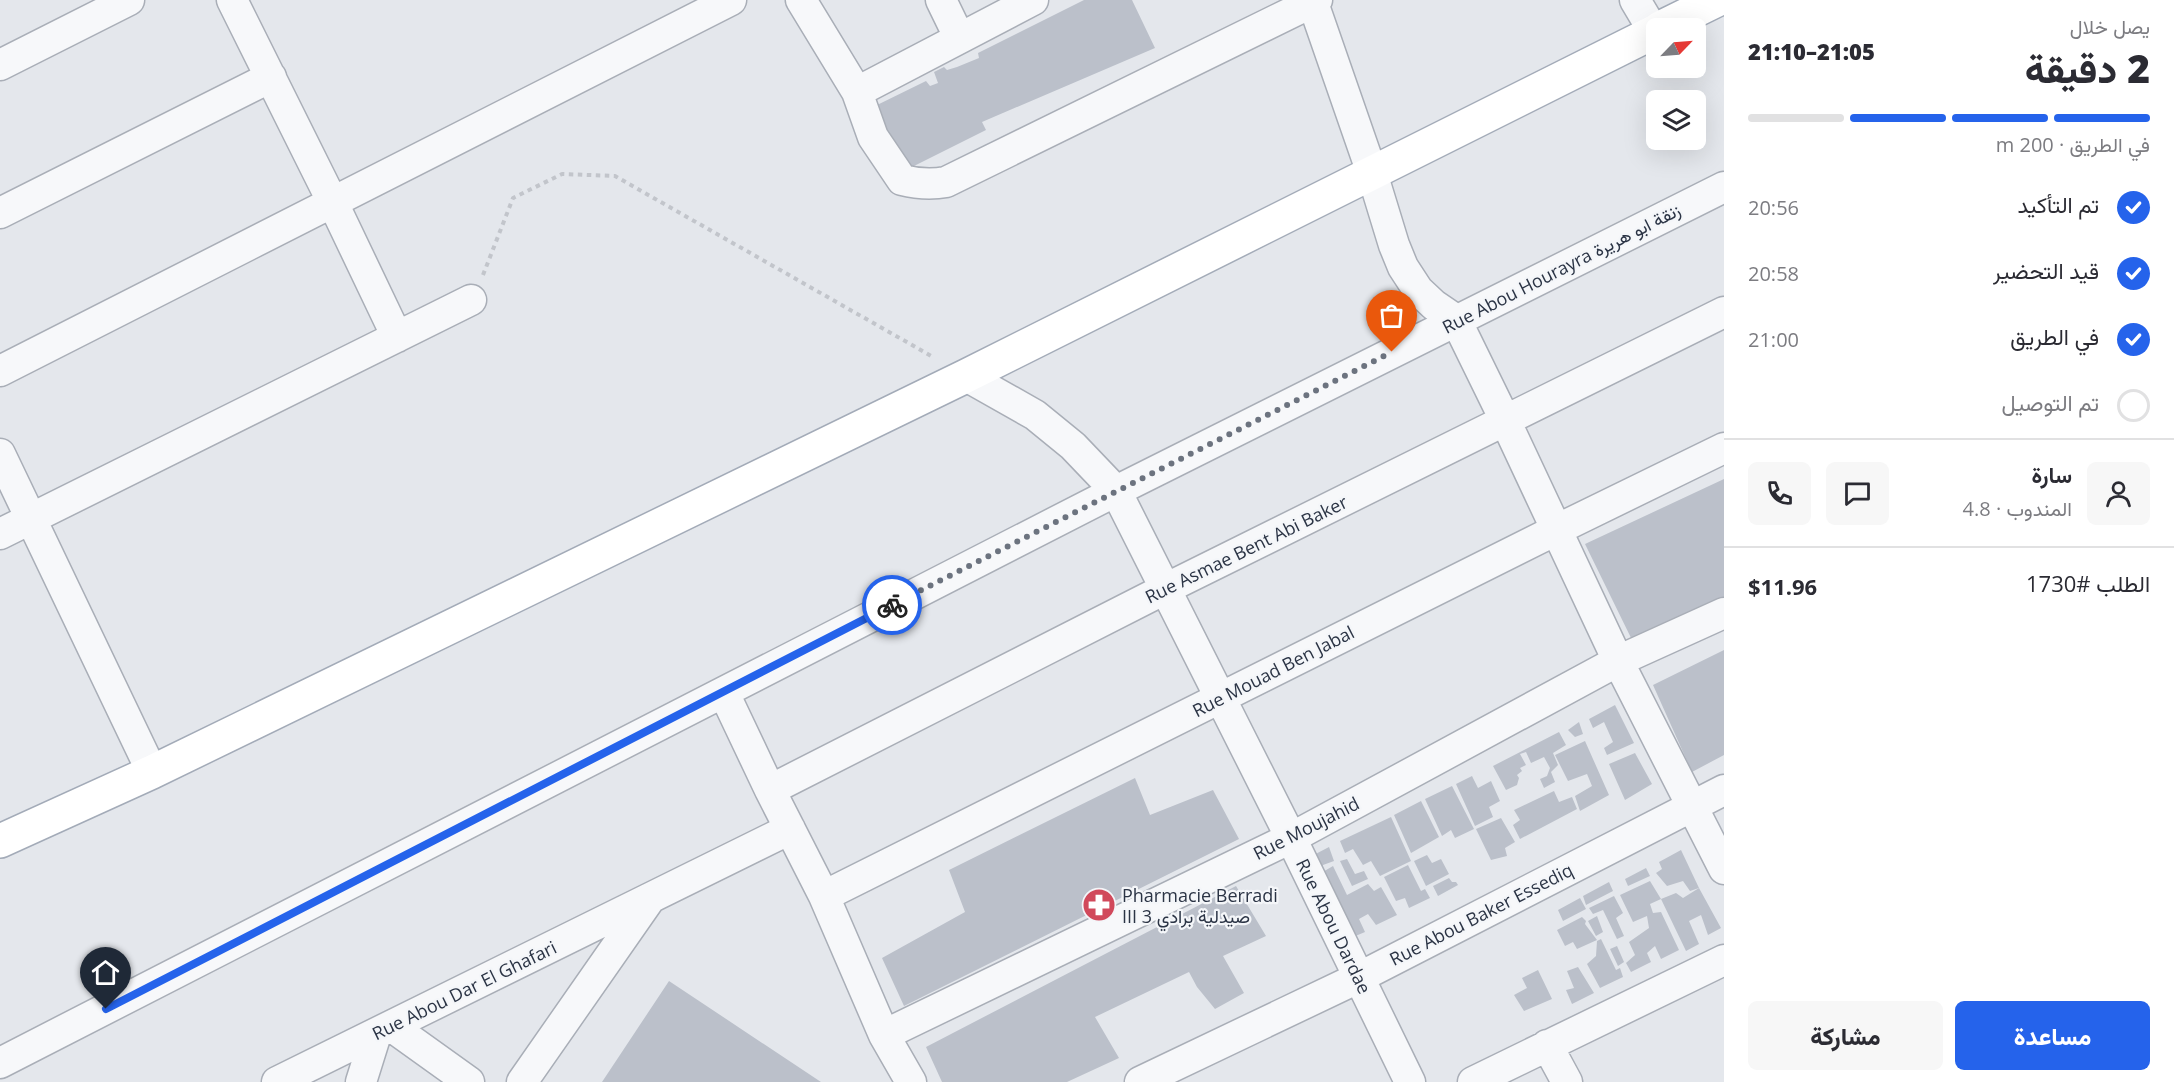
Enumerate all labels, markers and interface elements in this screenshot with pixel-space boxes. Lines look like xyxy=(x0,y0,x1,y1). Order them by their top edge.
text: يصل خلال xyxy=(2070,13,2150,40)
north arrow xyxy=(1646,18,1706,78)
map controls xyxy=(1646,18,1706,150)
text: 21:05–21:10 xyxy=(1748,36,1875,66)
text: 2 دقيقة xyxy=(2025,41,2150,94)
button: layers xyxy=(1646,90,1706,150)
text: في الطريق · 200 m xyxy=(1996,131,2150,158)
text: تم التأكيد xyxy=(2018,189,2099,219)
icon: check xyxy=(2117,191,2150,224)
text: 20:56 xyxy=(1748,194,1799,221)
street label: Rue Abou Hourayra زنقة ابو هريرة xyxy=(1438,197,1684,339)
text: قيد التحضير xyxy=(1993,255,2099,285)
icon: check xyxy=(2117,257,2150,290)
text: 20:58 xyxy=(1748,260,1799,287)
pin xyxy=(1366,290,1417,352)
icon: bag xyxy=(1375,299,1408,332)
text: في الطريق xyxy=(2010,321,2099,351)
icon: check xyxy=(2117,323,2150,356)
text: 21:00 xyxy=(1748,326,1799,353)
text: تم التوصيل xyxy=(2002,387,2099,417)
text: سارة xyxy=(2031,459,2072,489)
button: phone xyxy=(1748,462,1811,525)
button: chat xyxy=(1826,462,1889,525)
button: person xyxy=(2087,462,2150,525)
street label: Rue Asmae Bent Abi Baker xyxy=(1141,489,1352,609)
text: المندوب · 4.8 xyxy=(1963,495,2072,522)
text: الطلب #1730 xyxy=(2026,568,2150,598)
text: $11.96 xyxy=(1748,571,1817,601)
courier xyxy=(862,575,922,635)
icon: bike xyxy=(876,589,909,622)
street label: Rue Mouad Ben Jabal xyxy=(1188,620,1358,722)
street label: Rue Moujahid xyxy=(1249,791,1363,865)
street label: Rue Abou Dardae xyxy=(1291,854,1377,998)
street label: Rue Abou Baker Essediq xyxy=(1385,857,1577,971)
place label: Pharmacie Berradi III صيدلية برادي 3 xyxy=(1122,883,1278,932)
pharmacy icon: Pharmacie Berradi III صيدلية برادي 3 xyxy=(1081,887,1117,923)
street label: Rue Abou Dar El Ghafari xyxy=(368,935,560,1045)
pin xyxy=(80,947,131,1009)
icon: home xyxy=(89,956,122,989)
button: مشاركة xyxy=(1748,1001,1943,1070)
button: مساعدة xyxy=(1955,1001,2150,1070)

